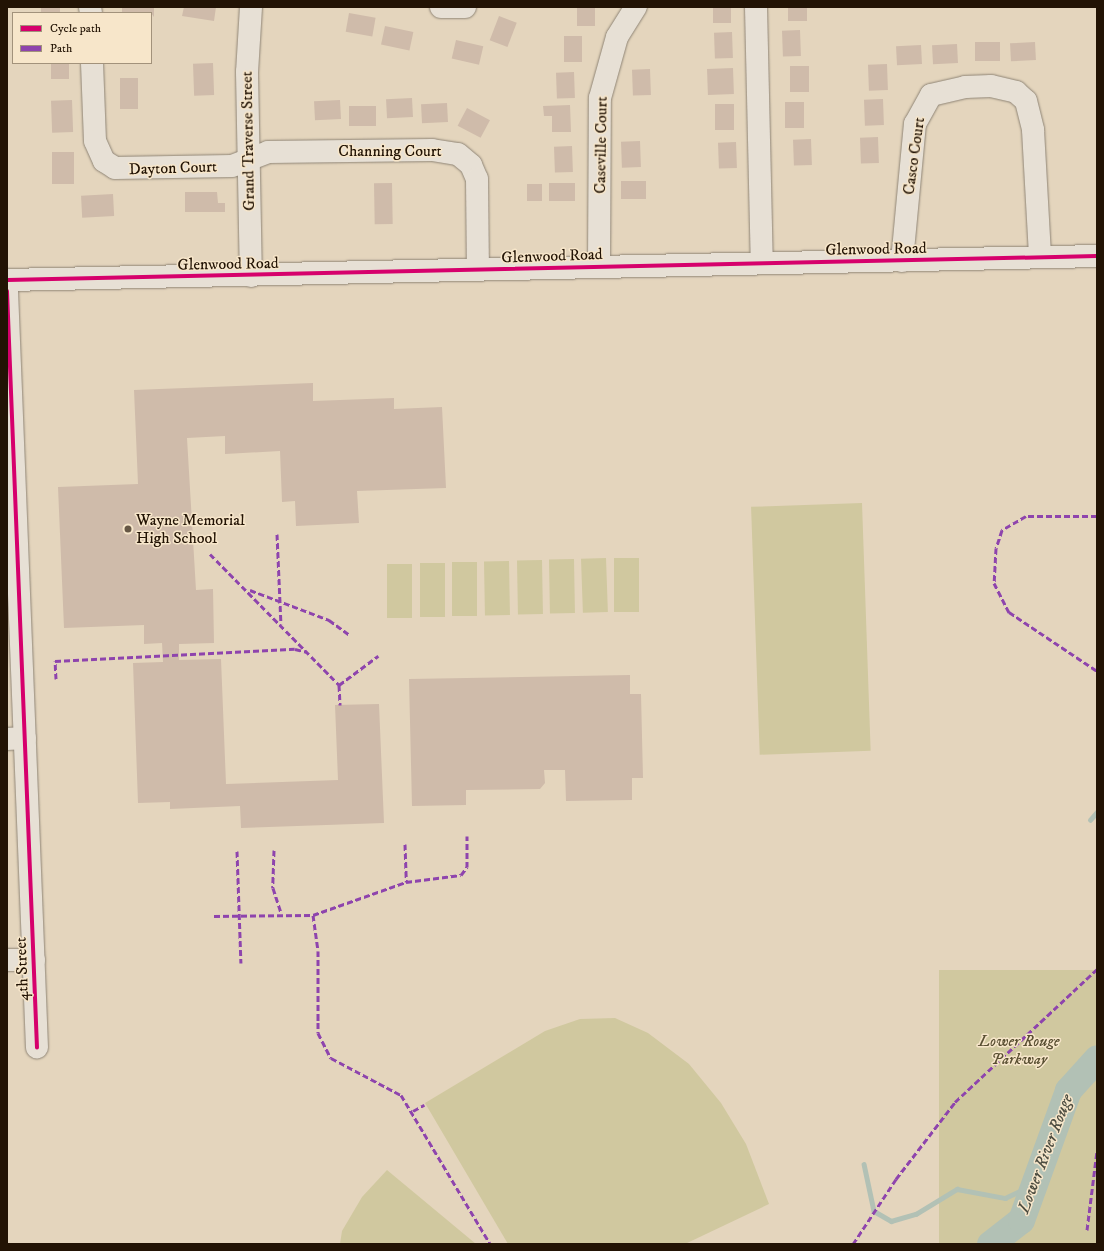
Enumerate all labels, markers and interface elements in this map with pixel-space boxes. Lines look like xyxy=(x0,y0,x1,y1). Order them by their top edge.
legend xyxy=(12,12,152,64)
text: Cycle path xyxy=(50,21,101,36)
text: Path xyxy=(50,41,72,56)
street label: Grand Traverse Street xyxy=(237,71,259,211)
street label: Caseville Court xyxy=(591,96,611,194)
street label: Casco Court xyxy=(899,116,929,196)
street label: Channing Court xyxy=(338,141,442,161)
street label: Dayton Court xyxy=(129,157,217,179)
street label: Glenwood Road xyxy=(825,239,927,259)
street label: Glenwood Road xyxy=(501,245,603,267)
street label: Glenwood Road xyxy=(177,254,279,274)
place label: Wayne Memorial High School xyxy=(136,510,245,548)
marker: Wayne Memorial High School xyxy=(123,524,133,534)
street label: 4th Street xyxy=(11,937,33,1001)
park label: Lower Rouge Parkway xyxy=(979,1031,1059,1069)
water label: Lower River Rouge xyxy=(1014,1092,1078,1216)

